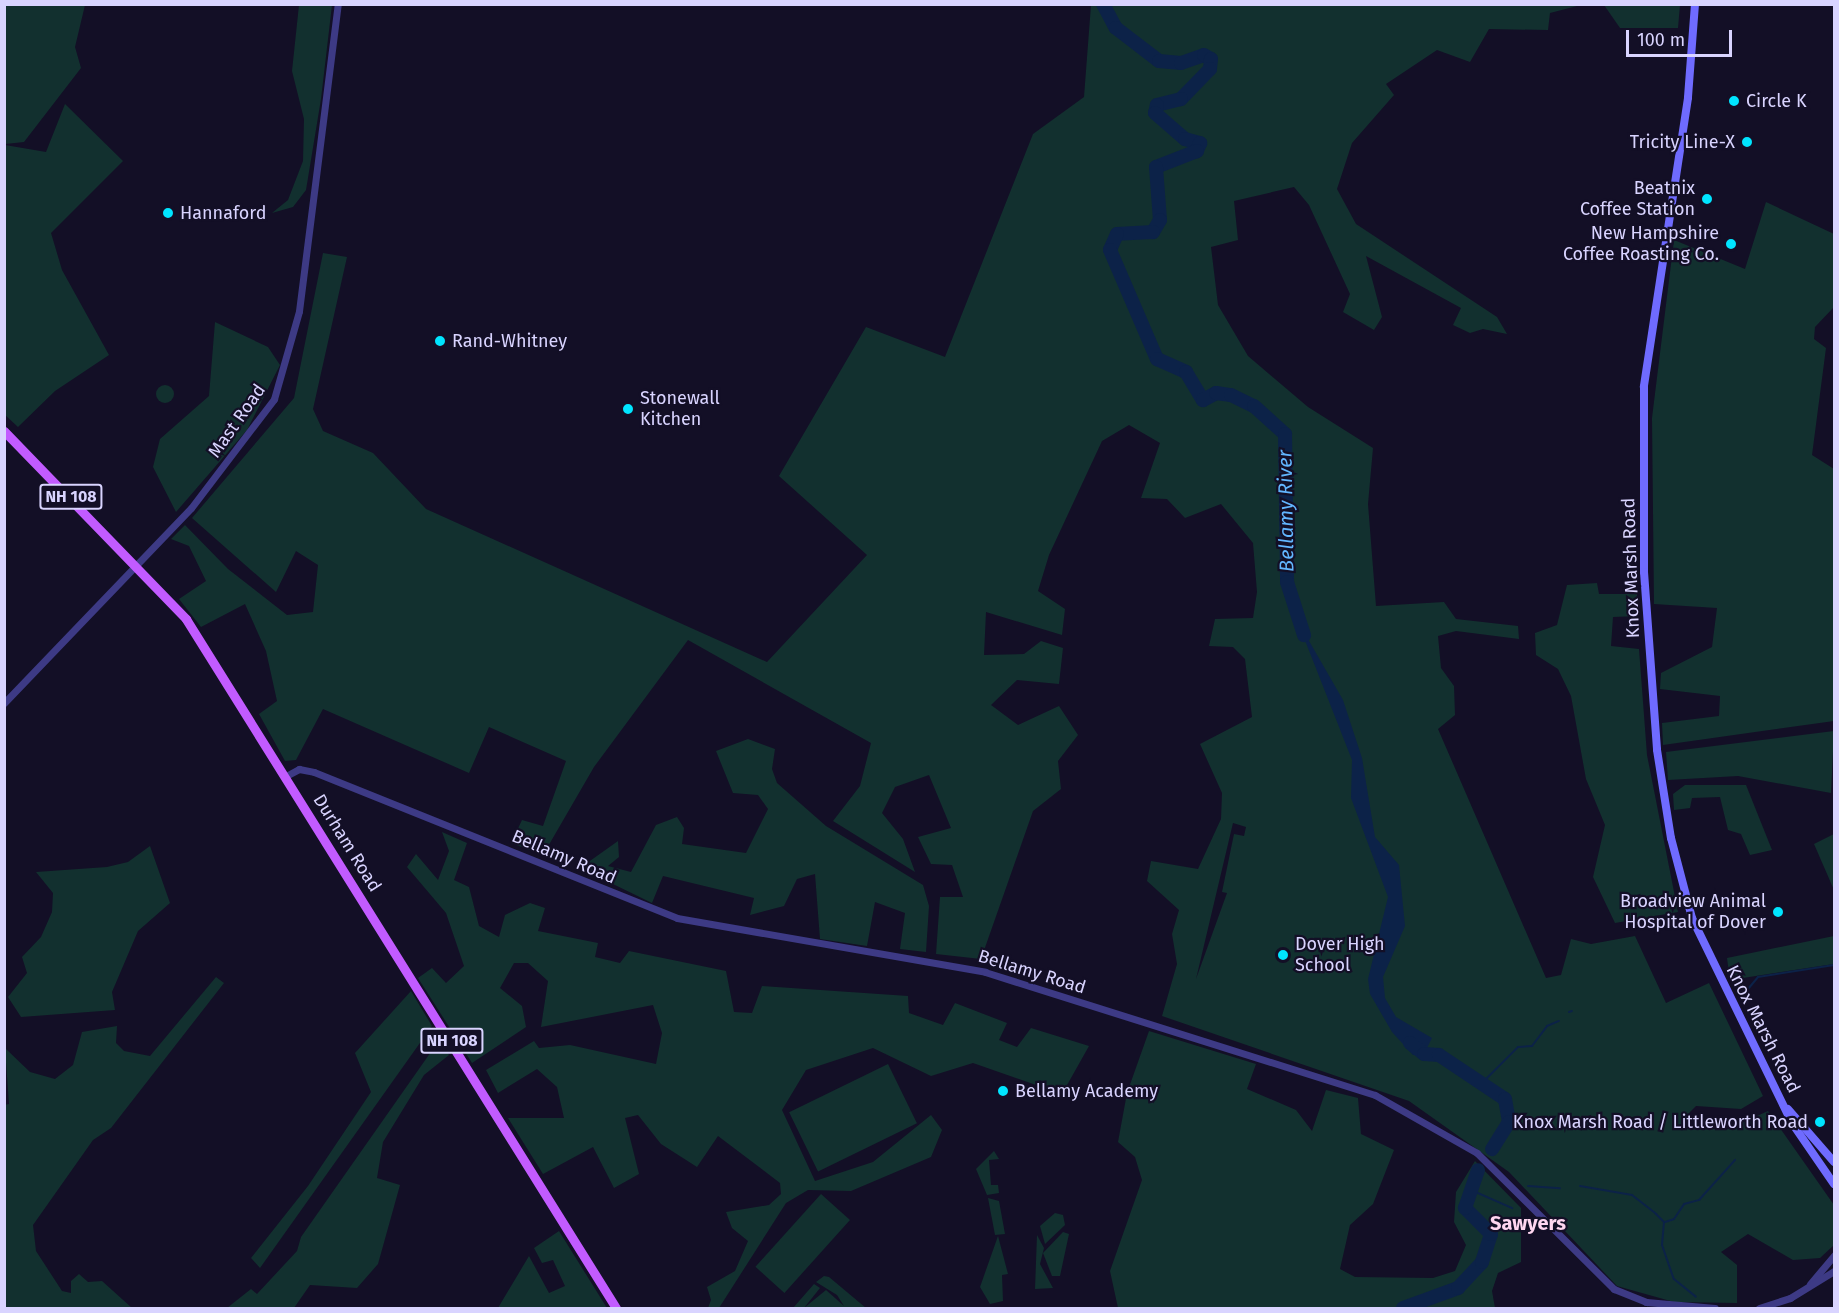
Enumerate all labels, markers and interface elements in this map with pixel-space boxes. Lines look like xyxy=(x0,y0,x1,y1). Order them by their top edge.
scale bar xyxy=(1629,18,1736,56)
text: 100 m xyxy=(1637,29,1685,51)
place label: Circle K xyxy=(1746,90,1807,112)
marker: Circle K xyxy=(1727,94,1741,108)
place label: Tricity Line-X xyxy=(1630,131,1735,153)
marker: Tricity Line-X xyxy=(1740,135,1754,149)
place label: Beatnix Coffee Station xyxy=(1580,178,1695,220)
marker: Beatnix Coffee Station xyxy=(1700,192,1714,206)
place label: Hannaford xyxy=(180,202,266,224)
marker: Hannaford xyxy=(161,206,175,220)
place label: New Hampshire Coffee Roasting Co. xyxy=(1563,223,1719,266)
marker: New Hampshire Coffee Roasting Co. xyxy=(1724,237,1738,251)
place label: Rand-Whitney xyxy=(452,330,567,352)
marker: Rand-Whitney xyxy=(433,334,447,348)
street label: Mast Road xyxy=(204,380,270,462)
place label: Stonewall Kitchen xyxy=(640,388,720,430)
marker: Stonewall Kitchen xyxy=(621,402,635,416)
water label: Bellamy River xyxy=(1273,450,1299,572)
road number: NH 108 xyxy=(38,484,104,510)
street label: Knox Marsh Road xyxy=(1618,497,1644,639)
street label: Durham Road xyxy=(308,790,386,896)
street label: Bellamy Road xyxy=(508,825,620,889)
place label: Broadview Animal Hospital of Dover xyxy=(1620,891,1766,934)
marker: Broadview Animal Hospital of Dover xyxy=(1771,905,1785,919)
place label: Dover High School xyxy=(1295,934,1385,976)
street label: Bellamy Road xyxy=(976,945,1088,999)
marker: Dover High School xyxy=(1276,948,1290,962)
street label: Knox Marsh Road xyxy=(1721,961,1805,1097)
road number: NH 108 xyxy=(419,1028,485,1054)
place label: Bellamy Academy xyxy=(1015,1080,1158,1102)
marker: Bellamy Academy xyxy=(996,1084,1010,1098)
place label: Knox Marsh Road / Littleworth Road xyxy=(1513,1111,1808,1133)
marker: Knox Marsh Road / Littleworth Road xyxy=(1813,1115,1827,1129)
district label: Sawyers xyxy=(1490,1211,1566,1235)

